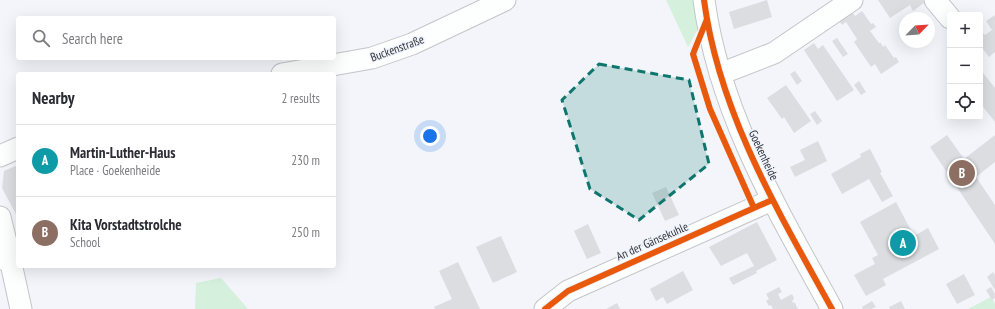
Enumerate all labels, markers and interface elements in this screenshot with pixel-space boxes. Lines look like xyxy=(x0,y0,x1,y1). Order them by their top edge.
north arrow xyxy=(899,12,935,48)
map controls xyxy=(947,12,983,120)
button: + xyxy=(947,12,983,48)
search box xyxy=(16,16,336,60)
icon: search xyxy=(30,27,52,49)
text: Search here xyxy=(62,29,123,48)
street label: Buckenstraße xyxy=(368,31,426,65)
button: − xyxy=(947,48,983,84)
button: locate xyxy=(947,84,983,120)
text: Nearby xyxy=(32,87,75,109)
text: 2 results xyxy=(281,90,320,107)
your location xyxy=(420,126,440,146)
street label: Goekenheide xyxy=(746,127,782,183)
text: Martin-Luther-Haus xyxy=(70,143,175,162)
text: A xyxy=(42,152,48,169)
text: 230 m xyxy=(291,152,320,169)
pin: B xyxy=(949,158,975,188)
text: Place · Goekenheide xyxy=(70,162,160,179)
text: Kita Vorstadtstrolche xyxy=(70,215,182,234)
street label: An der Gänsekuhle xyxy=(614,218,690,264)
text: B xyxy=(42,224,48,241)
text: 250 m xyxy=(291,224,320,241)
pin: A xyxy=(890,228,916,258)
text: School xyxy=(70,234,100,251)

